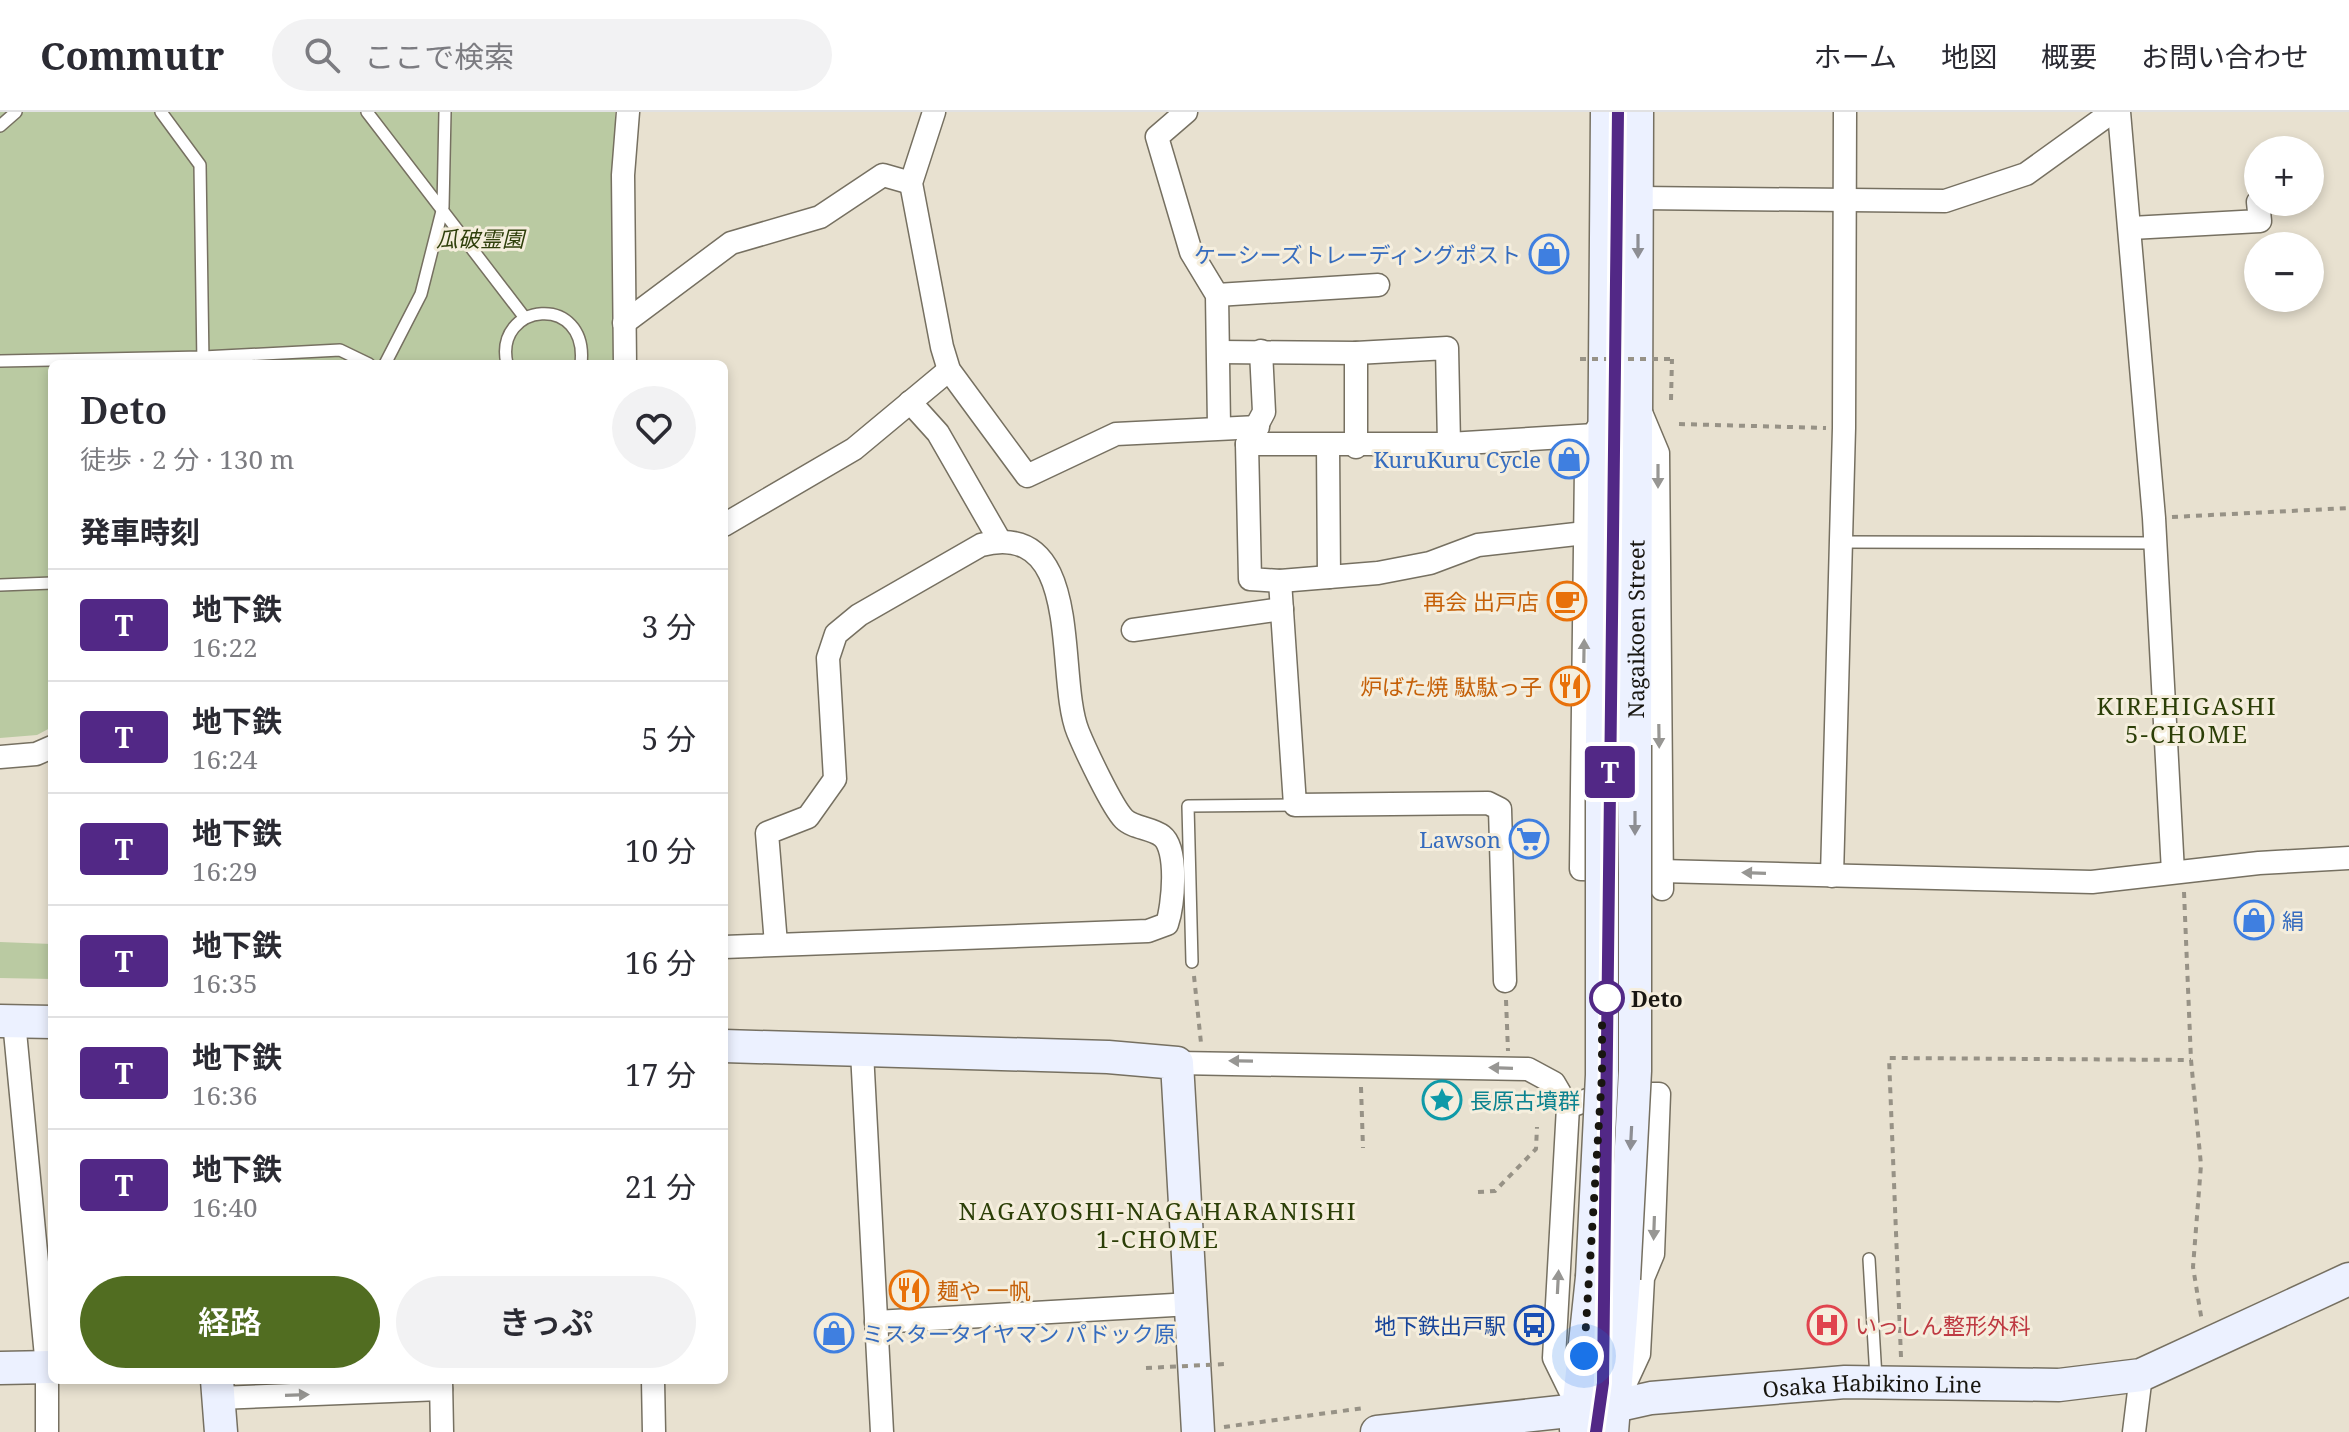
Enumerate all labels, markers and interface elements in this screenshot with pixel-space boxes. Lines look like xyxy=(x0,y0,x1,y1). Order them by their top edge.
search box xyxy=(272,19,832,91)
text: Commutr xyxy=(40,29,224,81)
icon: search xyxy=(300,33,344,77)
text: ここで検索 xyxy=(364,36,514,77)
text: ホーム xyxy=(1814,37,1897,75)
text: 地図 xyxy=(1941,37,1997,75)
text: 概要 xyxy=(2041,37,2097,75)
text: お問い合わせ xyxy=(2141,37,2309,75)
map controls xyxy=(2244,136,2324,312)
button: + xyxy=(2244,136,2324,216)
park label: 瓜破霊園 xyxy=(436,223,527,253)
button: − xyxy=(2244,232,2324,312)
shop icon: ケーシーズトレーディングポスト xyxy=(1528,233,1570,275)
one-way arrow xyxy=(1632,234,1644,259)
place label: ケーシーズトレーディングポスト xyxy=(1194,239,1521,269)
text: Deto xyxy=(80,383,167,435)
button: heart xyxy=(612,386,696,470)
shop icon: KuruKuru Cycle xyxy=(1548,438,1590,480)
text: 徒歩 · 2 分 · 130 m xyxy=(80,441,294,477)
place label: KuruKuru Cycle xyxy=(1373,444,1541,474)
one-way arrow xyxy=(1652,464,1664,489)
text: 発車時刻 xyxy=(80,511,200,552)
street label: Nagaikoen Street xyxy=(1620,539,1651,718)
cafe icon: 再会 出戸店 xyxy=(1546,580,1588,622)
place label: 再会 出戸店 xyxy=(1423,586,1539,616)
text: 地下鉄 xyxy=(192,588,282,629)
text: T xyxy=(115,606,133,644)
text: 3 分 xyxy=(641,606,696,647)
text: 16:22 xyxy=(192,629,258,665)
one-way arrow xyxy=(1577,638,1590,663)
restaurant icon: 炉ばた焼 駄駄っ子 xyxy=(1549,665,1591,707)
place label: 炉ばた焼 駄駄っ子 xyxy=(1360,671,1542,701)
district label: KIREHIGASHI 5-CHOME xyxy=(2096,689,2278,750)
text: 地下鉄 xyxy=(192,700,282,741)
text: T xyxy=(115,718,133,756)
text: 5 分 xyxy=(641,718,696,759)
one-way arrow xyxy=(1653,724,1666,749)
text: 16:24 xyxy=(192,741,258,777)
line badge: T xyxy=(1584,746,1636,798)
text: T xyxy=(1601,753,1619,791)
one-way arrow xyxy=(1629,811,1641,836)
text: 地下鉄 xyxy=(192,812,282,853)
supermarket icon: Lawson xyxy=(1508,818,1550,860)
place label: Lawson xyxy=(1419,824,1501,854)
text: T xyxy=(115,830,133,868)
text: 10 分 xyxy=(625,830,696,871)
text: 16:29 xyxy=(192,853,258,889)
one-way arrow xyxy=(1741,866,1766,879)
shop icon: 絹 xyxy=(2233,899,2275,941)
place label: 絹 xyxy=(2282,905,2304,935)
text: 地下鉄 xyxy=(192,924,282,965)
text: T xyxy=(115,942,133,980)
text: 16 分 xyxy=(625,942,696,983)
text: 16:35 xyxy=(192,965,258,1001)
marker: Deto xyxy=(1590,981,1624,1015)
place label: Deto xyxy=(1631,983,1683,1013)
text: 地下鉄 xyxy=(192,1036,282,1077)
text: T xyxy=(115,1054,133,1092)
text: 17 分 xyxy=(625,1054,696,1095)
one-way arrow xyxy=(1228,1055,1253,1067)
one-way arrow xyxy=(1488,1062,1513,1075)
text: 16:36 xyxy=(192,1077,258,1113)
place icon: 長原古墳群 xyxy=(1421,1079,1463,1121)
place label: 長原古墳群 xyxy=(1470,1085,1580,1115)
one-way arrow xyxy=(1625,1126,1638,1151)
text: 地下鉄 xyxy=(192,1148,282,1189)
text: T xyxy=(115,1166,133,1204)
text: 21 分 xyxy=(625,1166,696,1207)
text: 16:40 xyxy=(192,1189,258,1225)
district label: NAGAYOSHI-NAGAHARANISHI 1-CHOME xyxy=(959,1194,1358,1255)
one-way arrow xyxy=(1647,1216,1660,1241)
restaurant icon: 麺や 一帆 xyxy=(888,1269,930,1311)
one-way arrow xyxy=(1552,1269,1565,1294)
place label: 麺や 一帆 xyxy=(937,1275,1031,1305)
button: 経路 xyxy=(80,1276,380,1368)
button: きっぷ xyxy=(396,1276,696,1368)
bus stop icon: 地下鉄出戸駅 xyxy=(1513,1304,1555,1346)
hospital icon: いっしん整形外科 xyxy=(1806,1304,1848,1346)
place label: 地下鉄出戸駅 xyxy=(1374,1310,1506,1340)
place label: いっしん整形外科 xyxy=(1855,1310,2031,1340)
shop icon: ミスタータイヤマン パドック原 xyxy=(813,1312,855,1354)
place label: ミスタータイヤマン パドック原 xyxy=(862,1318,1176,1348)
your location xyxy=(1564,1336,1604,1376)
street label: Osaka Habikino Line xyxy=(1761,1367,1982,1404)
one-way arrow xyxy=(285,1389,310,1402)

